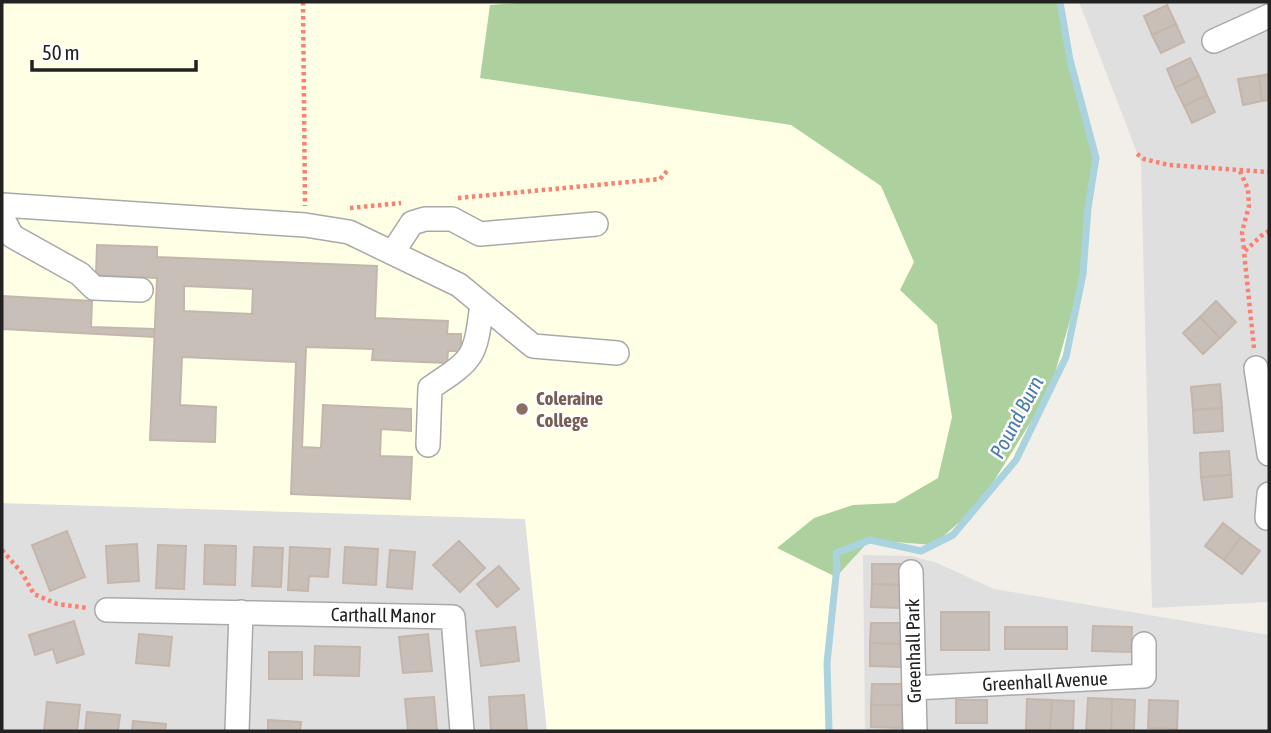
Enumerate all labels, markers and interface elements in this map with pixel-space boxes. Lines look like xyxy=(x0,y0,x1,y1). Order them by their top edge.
scale bar xyxy=(32,28,196,72)
text: 50 m xyxy=(42,40,80,64)
water label: Pound Burn xyxy=(984,372,1048,462)
place label: Coleraine College xyxy=(536,387,604,431)
marker: Coleraine College xyxy=(514,401,530,417)
street label: Greenhall Park xyxy=(901,598,925,703)
street label: Carthall Manor xyxy=(331,603,436,627)
street label: Greenhall Avenue xyxy=(982,667,1108,695)

